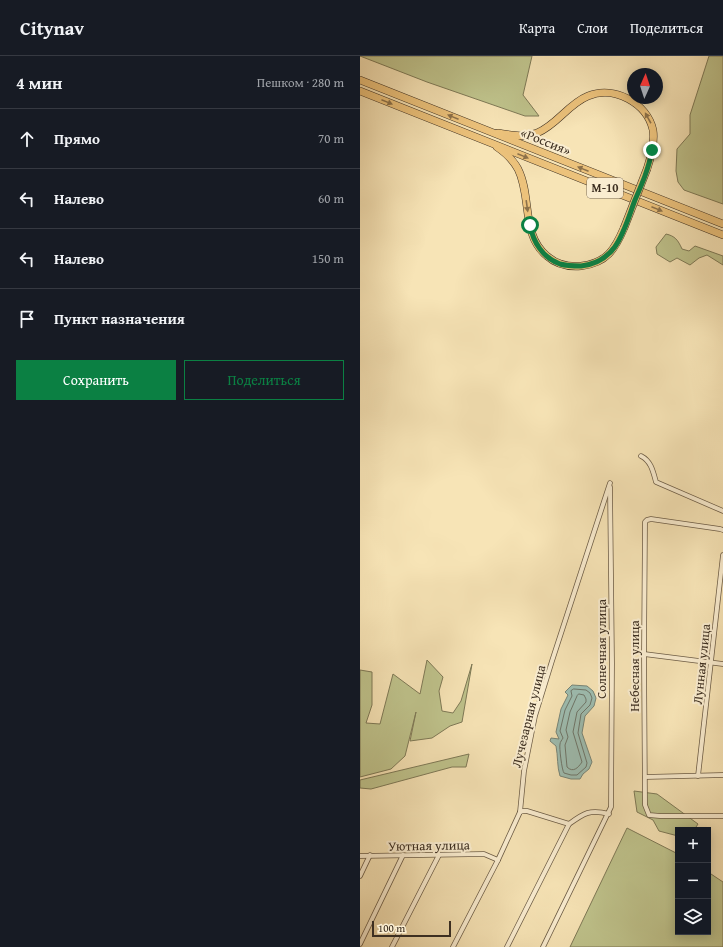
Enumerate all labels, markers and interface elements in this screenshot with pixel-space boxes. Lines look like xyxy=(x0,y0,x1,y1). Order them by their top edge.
text: Citynav xyxy=(20,14,84,42)
text: Карта xyxy=(519,18,555,38)
text: Слои xyxy=(577,18,608,38)
text: Поделиться xyxy=(630,18,703,38)
north arrow xyxy=(627,68,663,104)
text: 4 мин xyxy=(16,70,62,95)
text: Пешком · 280 m xyxy=(257,73,344,92)
one-way arrow xyxy=(381,99,393,105)
one-way arrow xyxy=(644,112,651,124)
one-way arrow xyxy=(448,114,459,120)
street label: «Россия» xyxy=(518,123,574,160)
icon: ahead xyxy=(16,128,38,150)
text: Прямо xyxy=(54,128,100,149)
text: 70 m xyxy=(318,129,344,148)
route end xyxy=(643,141,661,159)
one-way arrow xyxy=(517,153,529,159)
one-way arrow xyxy=(576,165,588,171)
road number: М-10 xyxy=(587,178,623,198)
icon: left xyxy=(16,188,38,210)
text: Налево xyxy=(54,188,104,209)
text: 60 m xyxy=(318,189,344,208)
one-way arrow xyxy=(524,200,530,212)
one-way arrow xyxy=(651,206,663,212)
route start xyxy=(521,216,539,234)
icon: left xyxy=(16,248,38,270)
text: Налево xyxy=(54,248,104,269)
text: 150 m xyxy=(312,249,344,268)
icon: arrive xyxy=(16,308,38,330)
text: Пункт назначения xyxy=(54,308,185,329)
button: Сохранить xyxy=(16,360,176,400)
button: Поделиться xyxy=(184,360,344,400)
street label: Солнечная улица xyxy=(592,598,611,699)
street label: Небесная улица xyxy=(625,619,644,712)
street label: Лунная улица xyxy=(688,622,715,705)
street label: Лучезарная улица xyxy=(507,662,551,769)
map controls xyxy=(675,827,711,935)
button: + xyxy=(675,827,711,863)
street label: Уютная улица xyxy=(388,835,471,856)
button: − xyxy=(675,863,711,899)
button: layers xyxy=(675,899,711,935)
scale bar xyxy=(372,919,451,938)
text: 100 m xyxy=(378,920,405,936)

